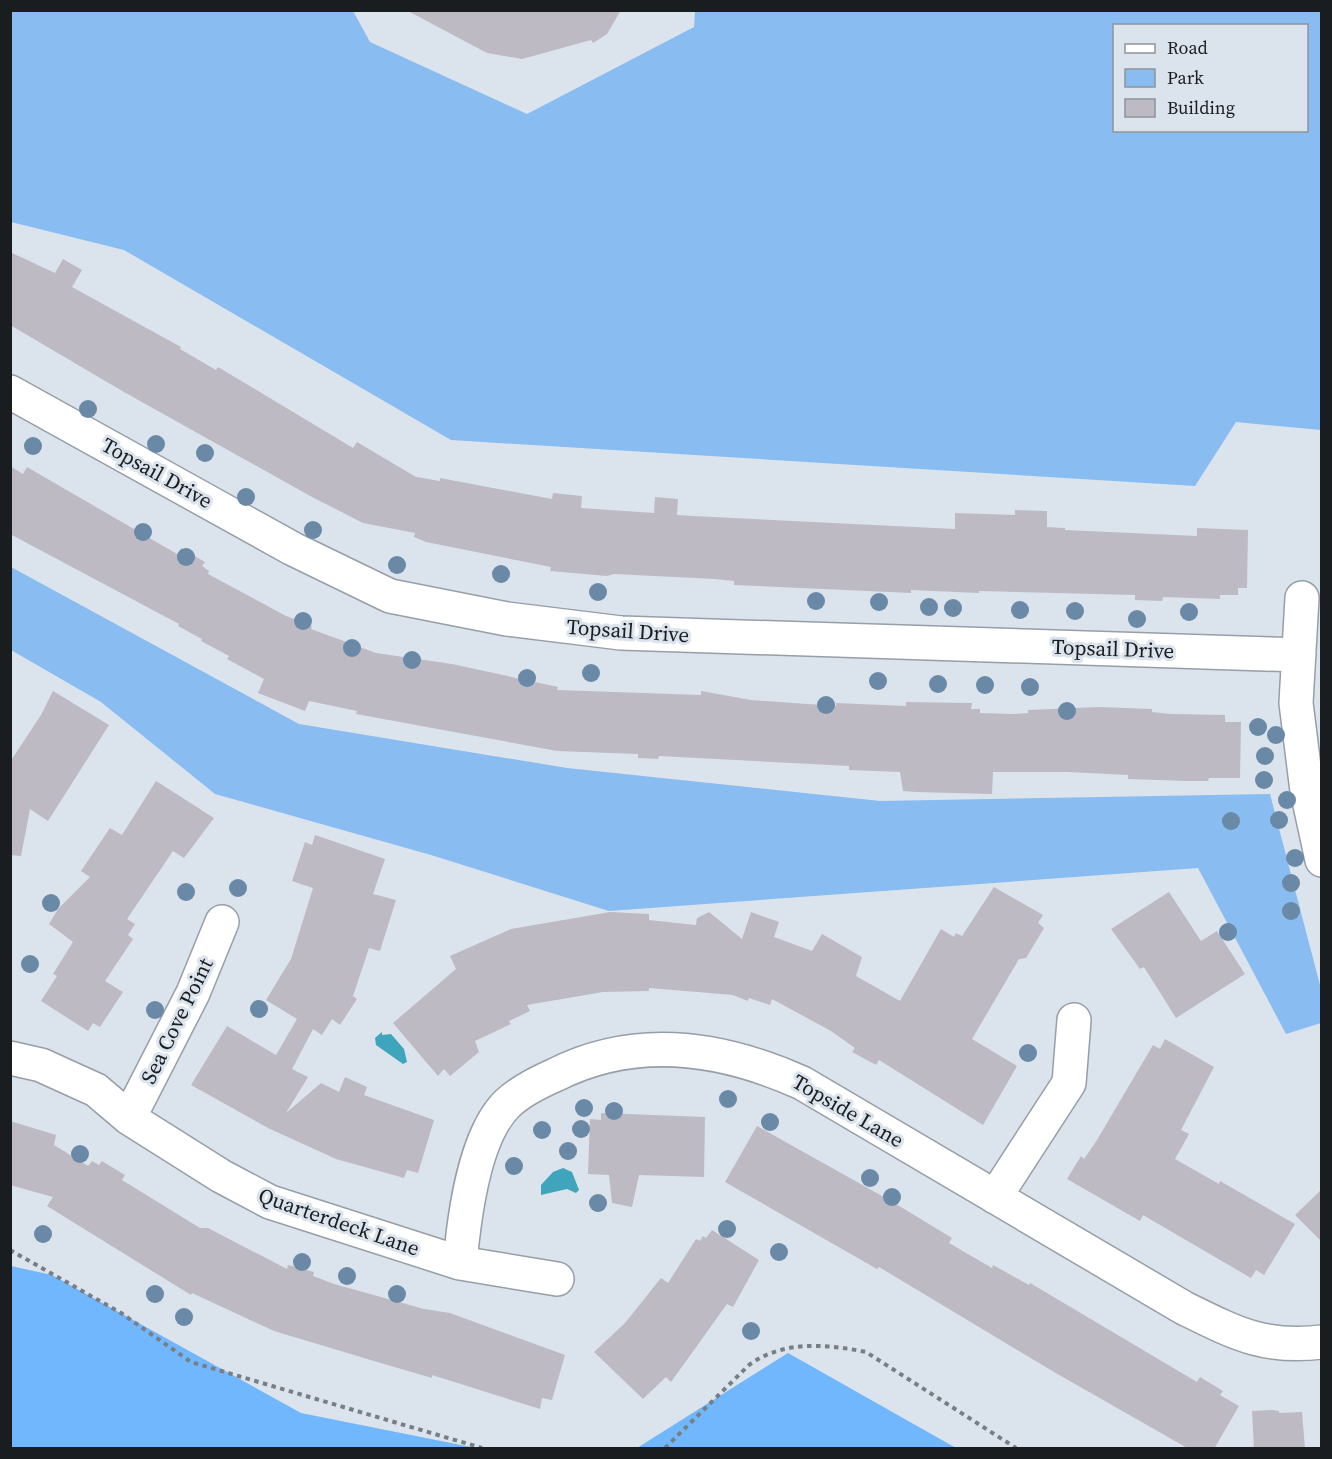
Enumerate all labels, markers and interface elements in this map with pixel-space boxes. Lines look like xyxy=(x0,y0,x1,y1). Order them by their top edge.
legend xyxy=(1113,24,1308,132)
text: Road xyxy=(1167,35,1208,60)
text: Park xyxy=(1167,65,1204,90)
text: Building xyxy=(1167,95,1235,120)
street label: Topsail Drive xyxy=(97,430,218,515)
street label: Topsail Drive xyxy=(566,612,690,649)
street label: Topsail Drive xyxy=(1051,632,1175,665)
street label: Sea Cove Point xyxy=(134,953,220,1089)
street label: Topside Lane xyxy=(787,1067,909,1154)
street label: Quarterdeck Lane xyxy=(255,1180,424,1263)

